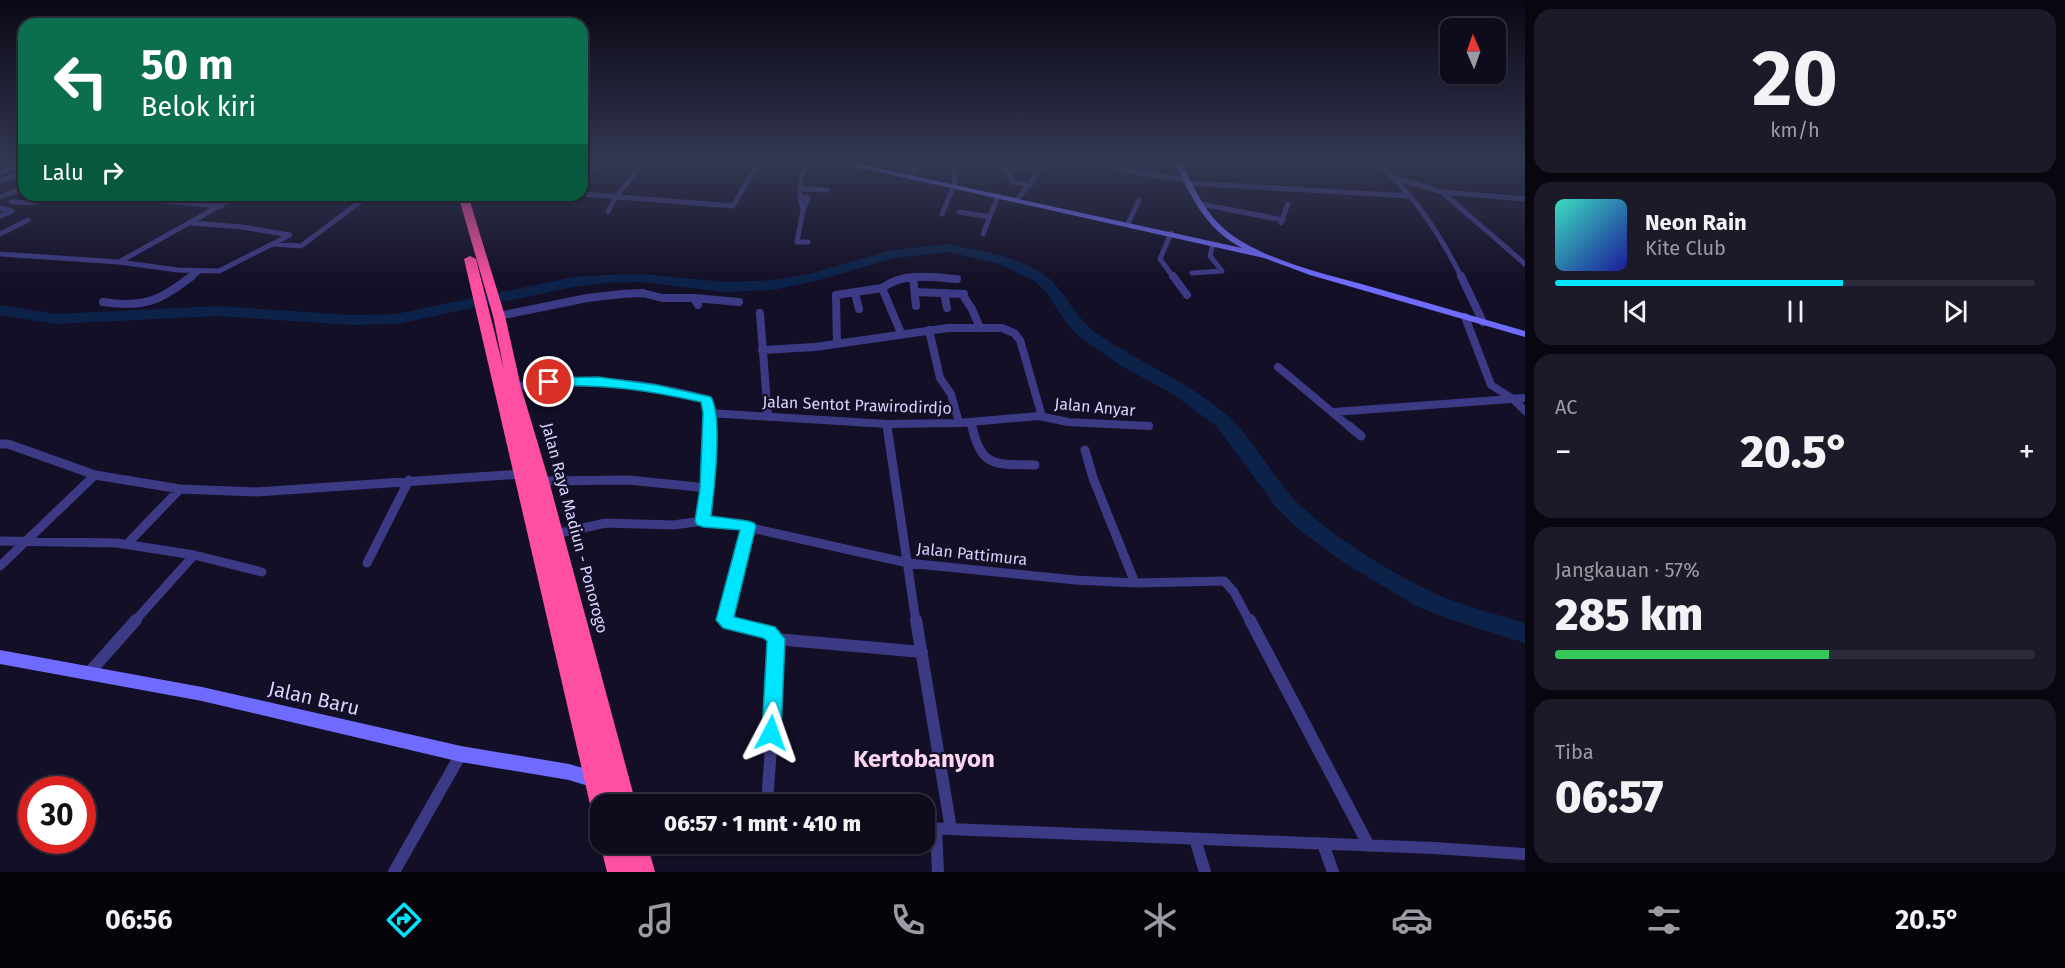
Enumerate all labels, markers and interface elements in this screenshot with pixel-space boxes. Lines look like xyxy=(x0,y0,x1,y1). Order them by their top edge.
north arrow xyxy=(1440,18,1506,84)
map controls xyxy=(1440,18,1506,84)
text: 20 xyxy=(1752,32,1838,126)
text: 50 m xyxy=(141,40,234,90)
icon: left xyxy=(42,42,120,120)
text: Belok kiri xyxy=(141,91,256,123)
text: km/h xyxy=(1770,118,1820,142)
icon: right xyxy=(96,156,129,189)
text: Lalu xyxy=(42,159,84,186)
text: Neon Rain xyxy=(1645,209,1747,236)
text: Kite Club xyxy=(1645,236,1726,260)
icon: previous xyxy=(1619,295,1652,328)
icon: pause xyxy=(1779,295,1812,328)
icon: next xyxy=(1939,295,1972,328)
pin xyxy=(523,356,574,407)
icon: arrive xyxy=(532,365,565,398)
street label: Jalan Sentot Prawirodirdjo xyxy=(762,392,952,418)
street label: Jalan Anyar xyxy=(1054,394,1137,420)
text: AC xyxy=(1555,395,1577,419)
street label: Jalan Raya Madiun - Ponorogo xyxy=(538,421,612,635)
text: 20.5° xyxy=(1740,425,1850,479)
text: − xyxy=(1555,432,1572,472)
text: + xyxy=(2019,432,2035,472)
street label: Jalan Pattimura xyxy=(916,539,1028,569)
text: Jangkauan · 57% xyxy=(1555,558,1700,582)
text: 285 km xyxy=(1555,588,1703,642)
street label: Jalan Baru xyxy=(266,676,362,720)
position arrow xyxy=(739,701,803,765)
text: Tiba xyxy=(1555,740,1594,764)
district label: Kertobanyon xyxy=(853,745,995,773)
text: 06:57 xyxy=(1555,770,1663,824)
speed limit sign: 30 xyxy=(18,776,96,854)
text: 06:57 · 1 mnt · 410 m xyxy=(664,810,861,837)
icon: directions xyxy=(383,899,425,941)
icon: music xyxy=(635,899,677,941)
icon: phone xyxy=(887,899,929,941)
icon: climate xyxy=(1139,899,1181,941)
icon: car xyxy=(1391,899,1433,941)
icon: filters xyxy=(1643,899,1685,941)
text: 06:56 xyxy=(105,904,172,936)
text: 20.5° xyxy=(1895,904,1960,936)

